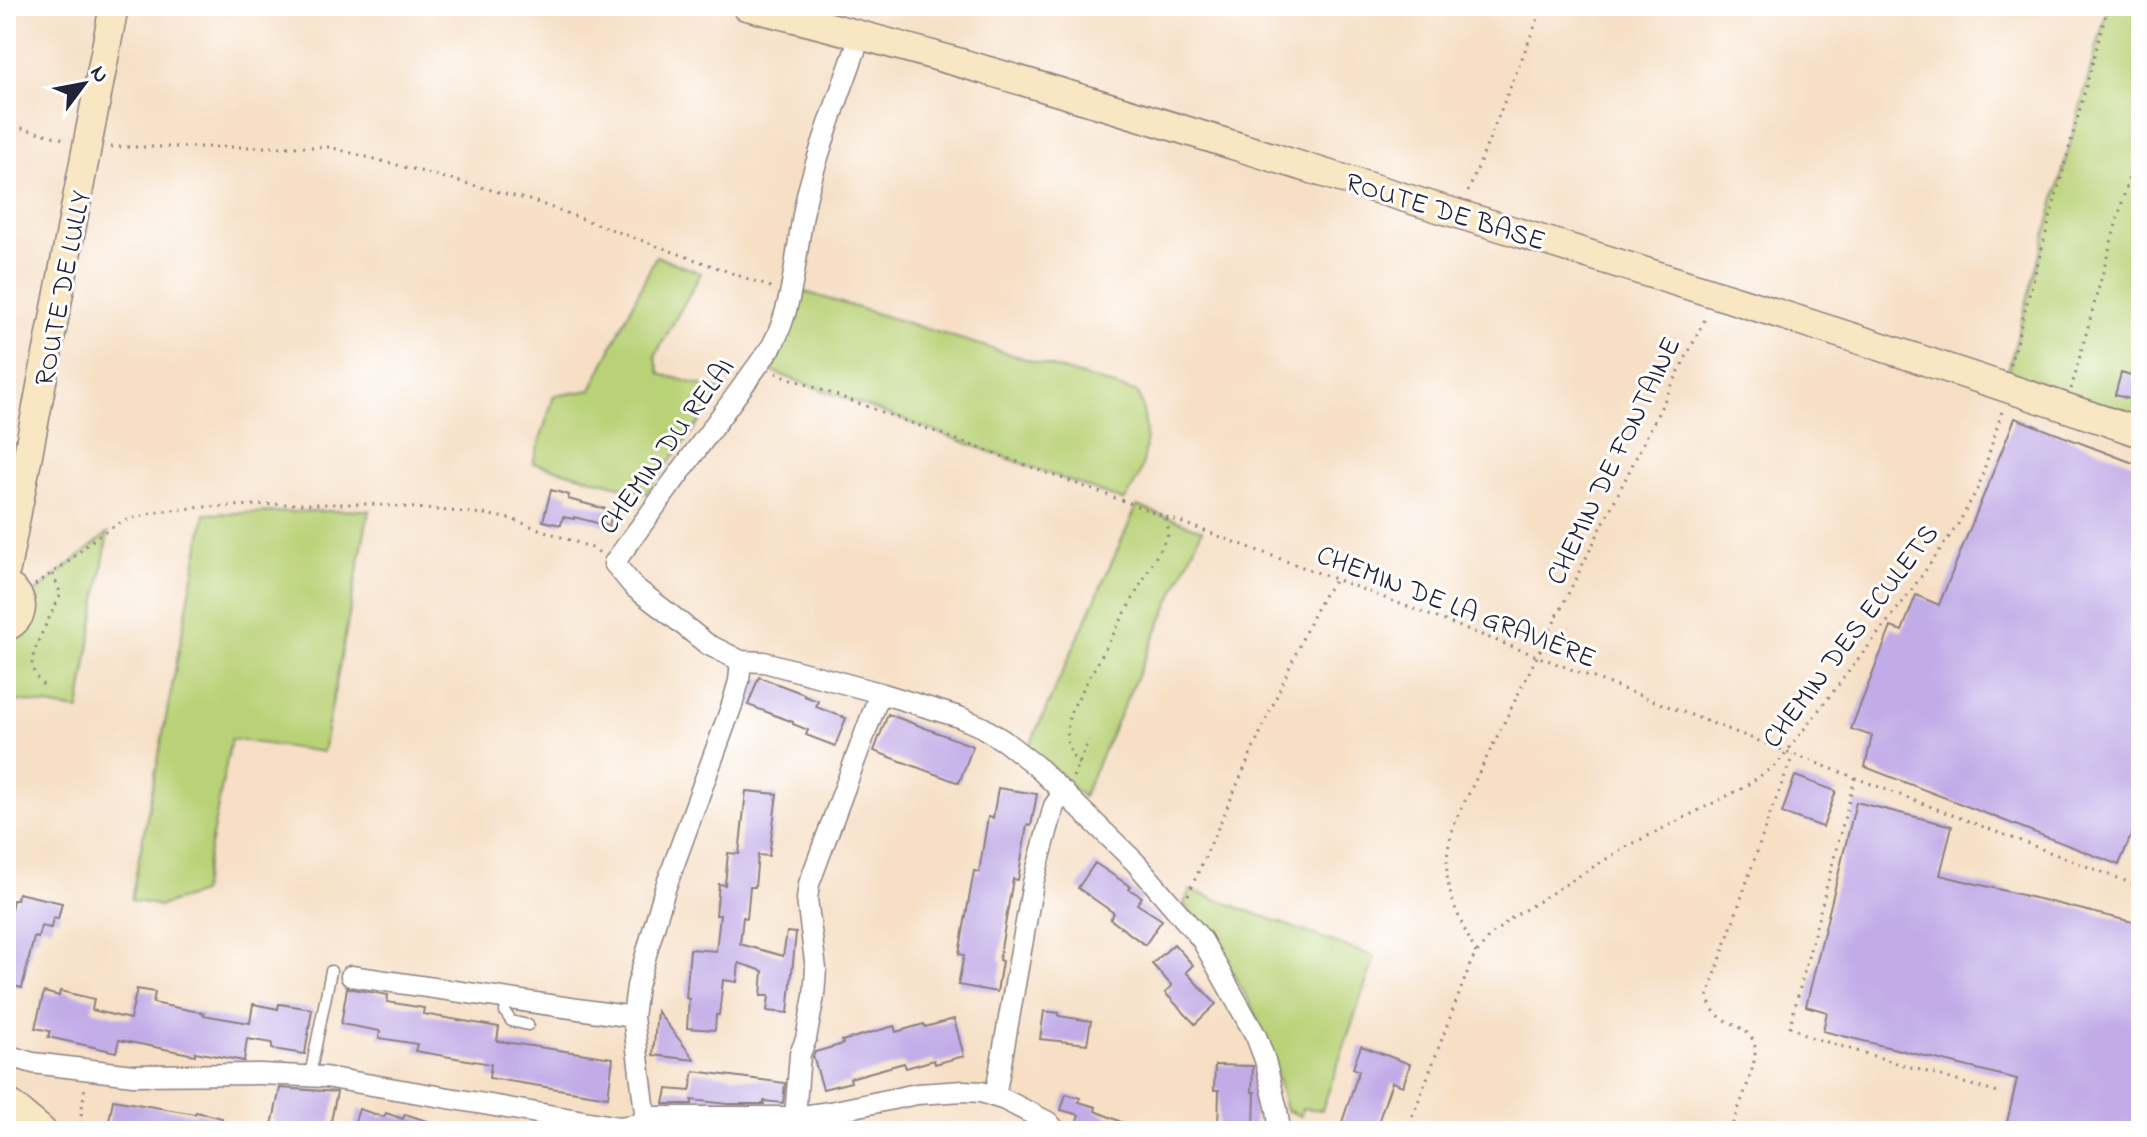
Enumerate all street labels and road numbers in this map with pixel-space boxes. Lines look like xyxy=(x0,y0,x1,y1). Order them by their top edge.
street label: ROUTE DE BASE xyxy=(1340,163,1550,263)
street label: ROUTE DE LULLY xyxy=(25,187,103,390)
street label: CHEMIN DE FONTAINE xyxy=(1537,331,1693,593)
street label: CHEMIN DU RELAI xyxy=(590,350,746,544)
street label: CHEMIN DES ECULETS xyxy=(1754,516,1950,758)
street label: CHEMIN DE LA GRAVIÈRE xyxy=(1310,536,1602,681)

